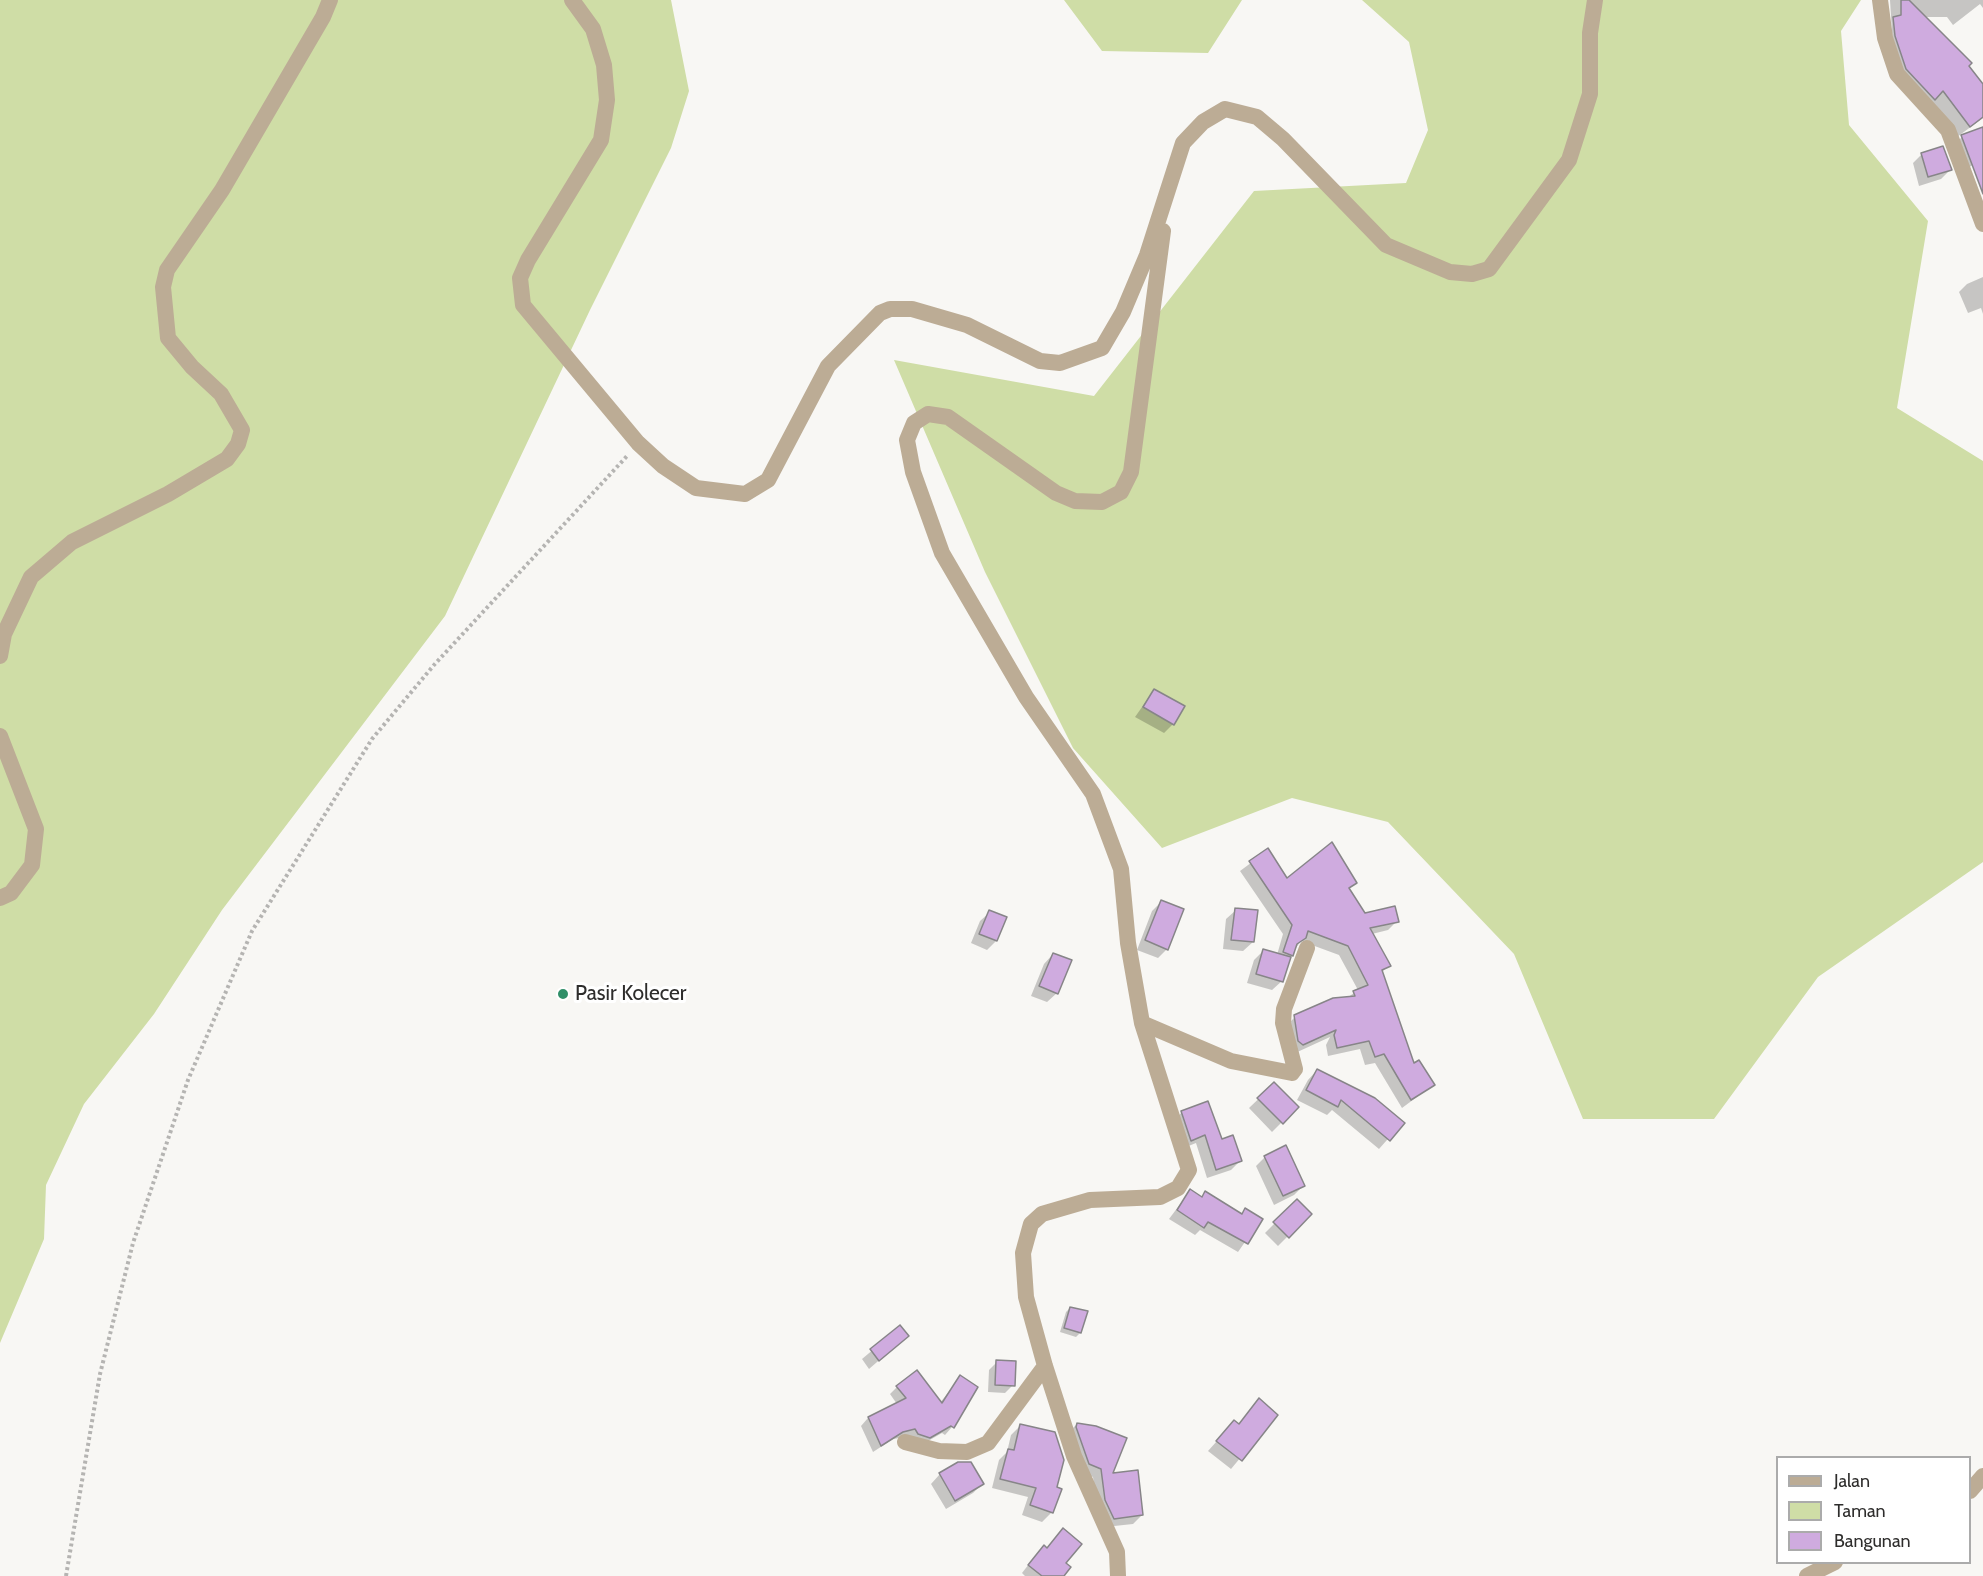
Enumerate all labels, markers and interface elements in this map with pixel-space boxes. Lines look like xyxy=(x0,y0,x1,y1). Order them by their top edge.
place label: Pasir Kolecer xyxy=(575,981,686,1007)
marker: Pasir Kolecer xyxy=(556,987,570,1001)
legend xyxy=(1776,1456,1971,1564)
text: Jalan xyxy=(1834,1470,1870,1492)
text: Taman xyxy=(1834,1500,1886,1522)
text: Bangunan xyxy=(1834,1530,1911,1552)

